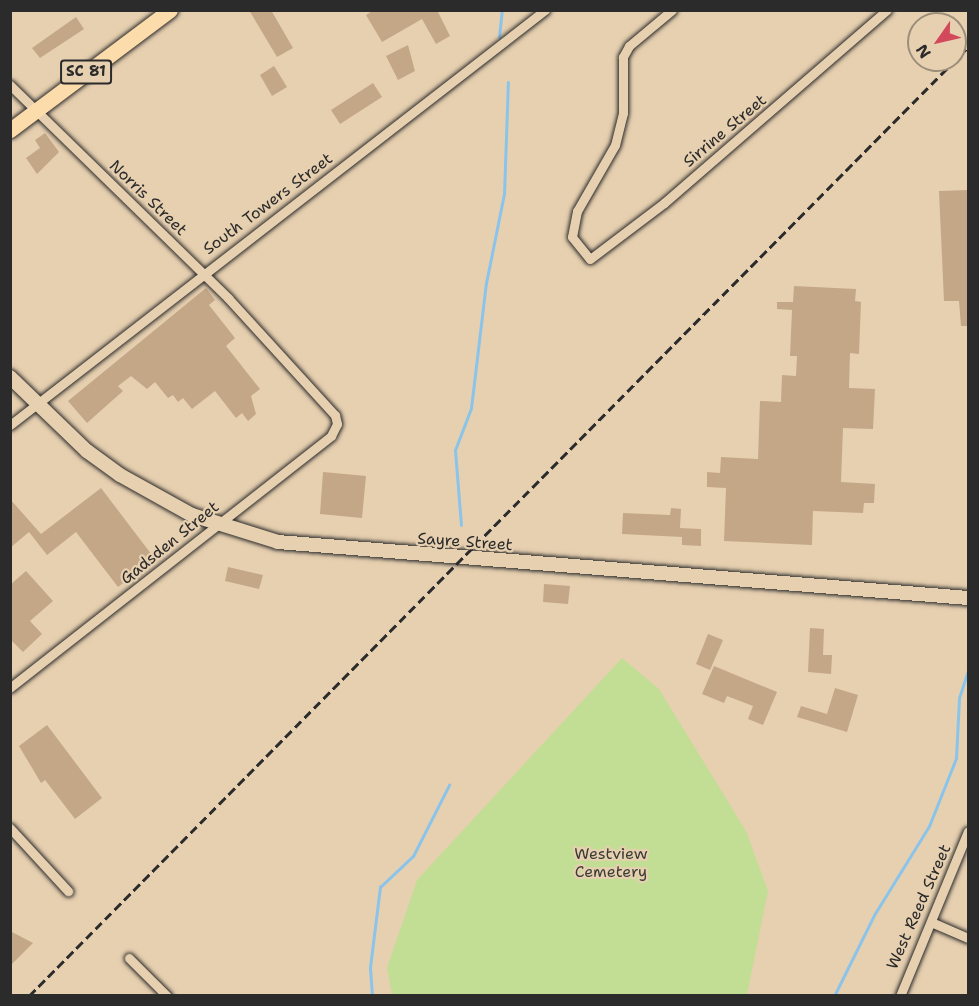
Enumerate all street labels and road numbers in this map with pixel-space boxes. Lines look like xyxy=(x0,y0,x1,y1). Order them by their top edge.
road number: SC 81 xyxy=(59,60,113,84)
street label: Sirrine Street xyxy=(679,91,771,171)
street label: South Towers Street xyxy=(200,149,336,259)
street label: Norris Street xyxy=(105,156,191,240)
street label: Gadsden Street xyxy=(117,498,223,588)
street label: Sayre Street xyxy=(417,529,513,555)
street label: West Reed Street xyxy=(883,842,955,972)

